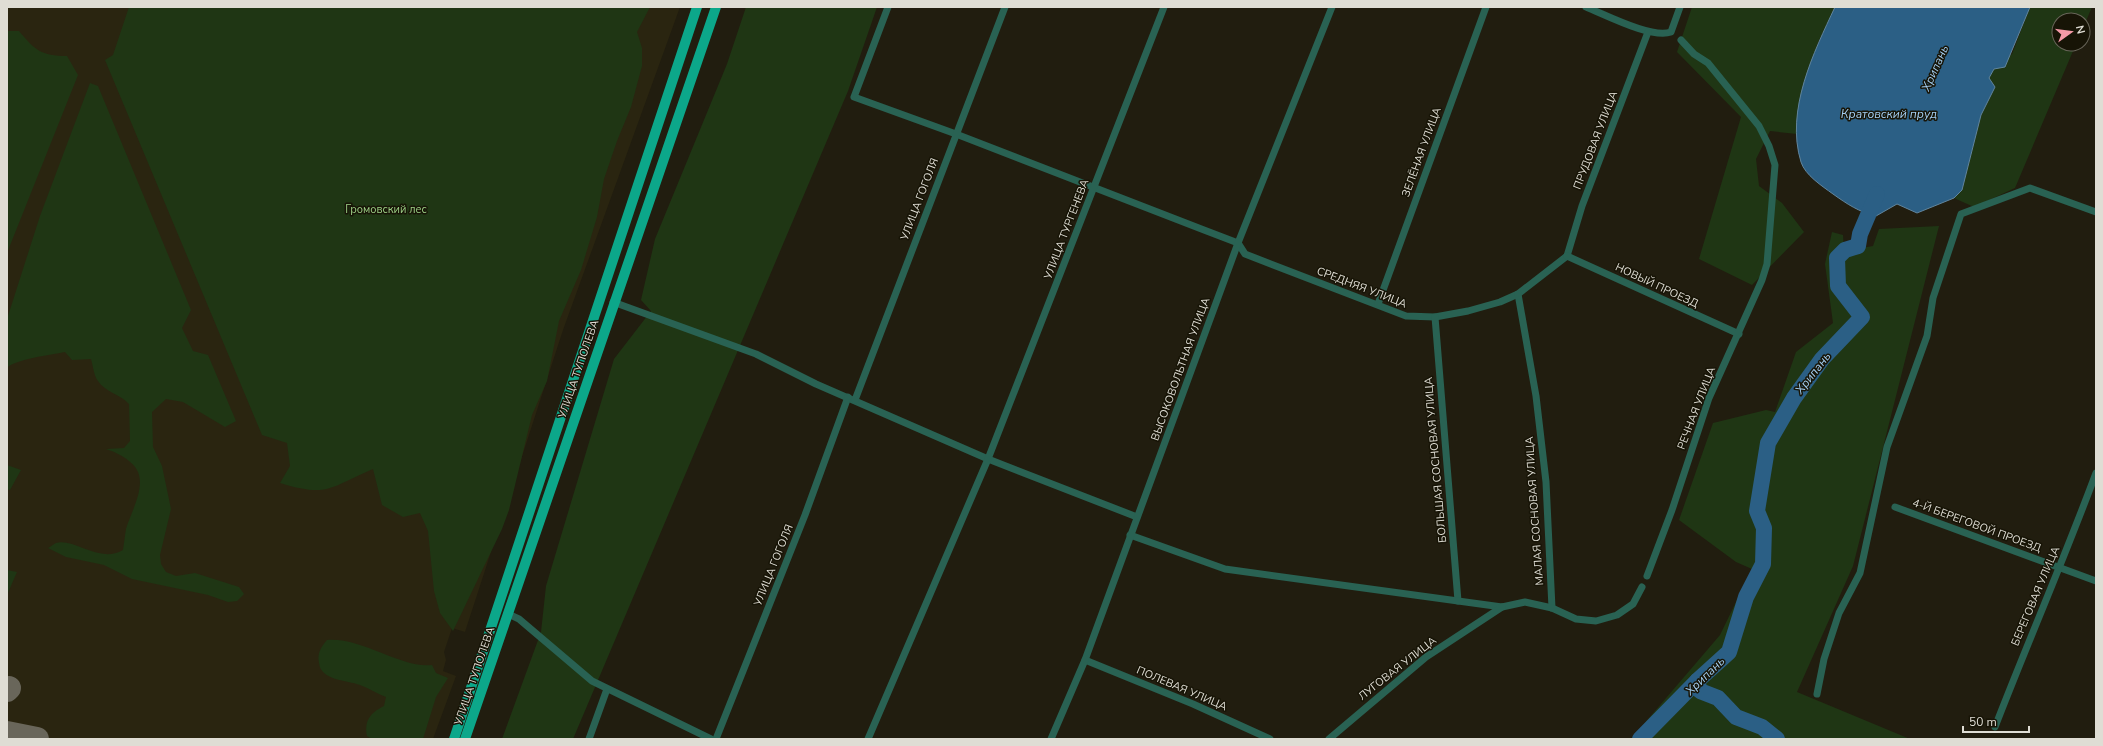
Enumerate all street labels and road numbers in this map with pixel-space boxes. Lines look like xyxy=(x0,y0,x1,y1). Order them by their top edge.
street label: ПРУДОВАЯ УЛИЦА xyxy=(1570,89,1621,192)
street label: ЗЕЛЁНАЯ УЛИЦА xyxy=(1398,105,1445,199)
street label: УЛИЦА ГОГОЛЯ xyxy=(897,156,942,243)
street label: УЛИЦА ТУРГЕНЕВА xyxy=(1040,177,1092,282)
street label: НОВЫЙ ПРОЕЗД xyxy=(1613,260,1701,312)
street label: СРЕДНЯЯ УЛИЦА xyxy=(1315,263,1409,312)
street label: ВЫСОКОВОЛЬТНАЯ УЛИЦА xyxy=(1148,295,1213,443)
street label: УЛИЦА ТУПОЛЕВА xyxy=(554,318,602,421)
street label: РЕЧНАЯ УЛИЦА xyxy=(1674,365,1719,452)
street label: БОЛЬШАЯ СОСНОВАЯ УЛИЦА xyxy=(1421,376,1450,544)
street label: МАЛАЯ СОСНОВАЯ УЛИЦА xyxy=(1522,436,1547,586)
street label: 4-Й БЕРЕГОВОЙ ПРОЕЗД xyxy=(1910,495,2044,556)
street label: УЛИЦА ГОГОЛЯ xyxy=(750,522,797,609)
street label: БЕРЕГОВАЯ УЛИЦА xyxy=(2008,544,2063,648)
street label: УЛИЦА ТУПОЛЕВА xyxy=(450,625,498,728)
street label: ЛУГОВАЯ УЛИЦА xyxy=(1355,633,1439,704)
street label: ПОЛЕВАЯ УЛИЦА xyxy=(1134,663,1229,714)

